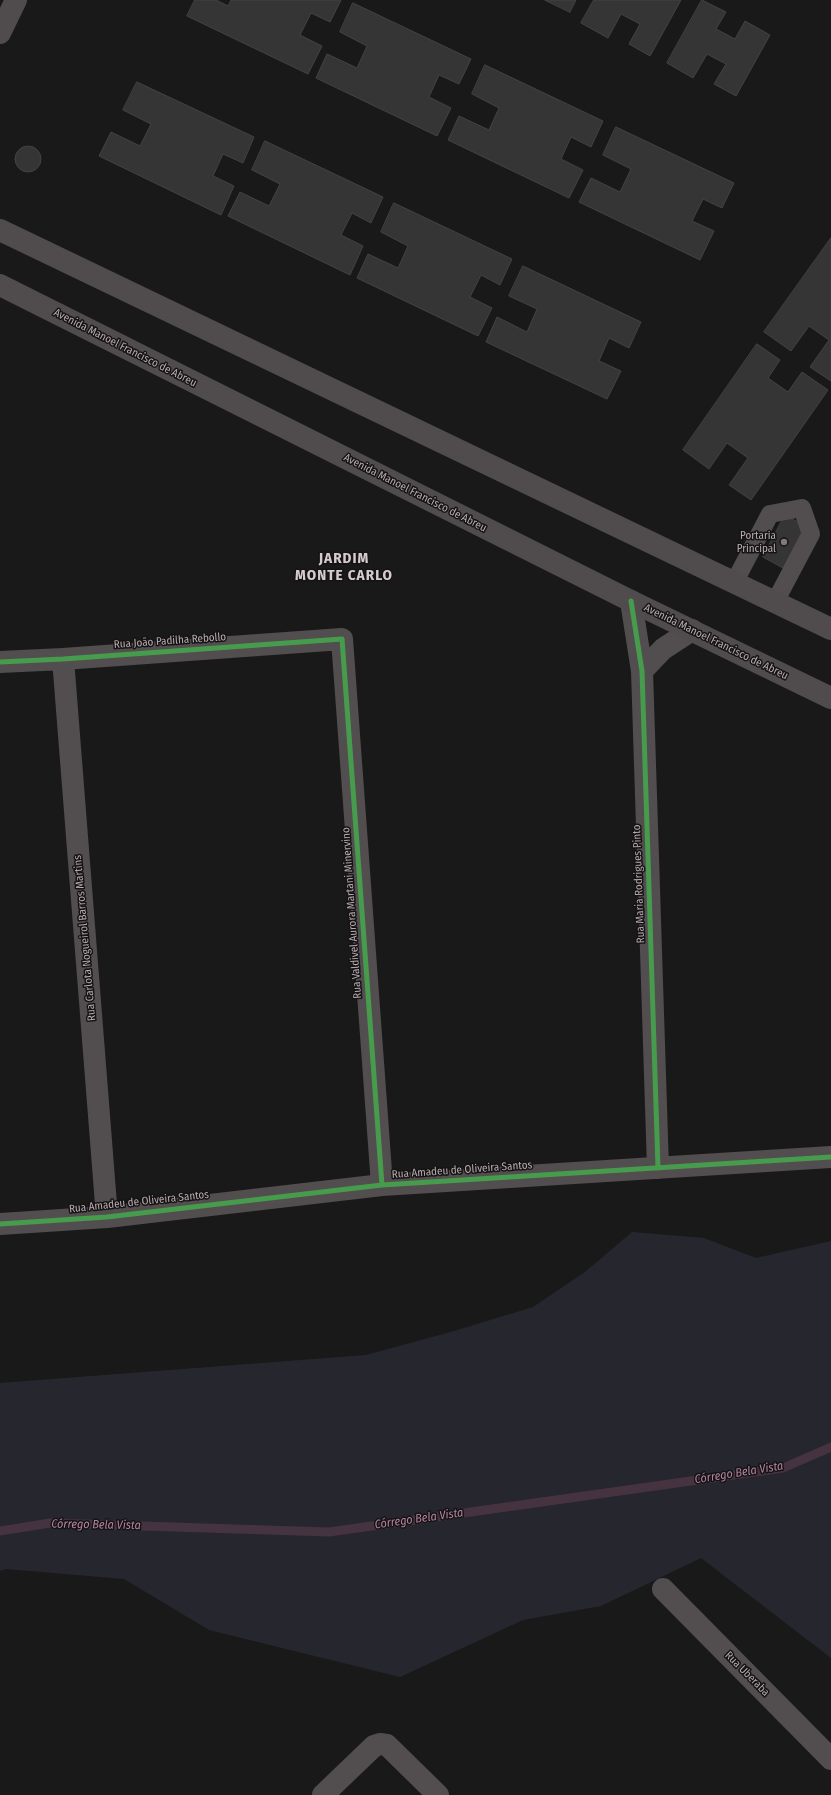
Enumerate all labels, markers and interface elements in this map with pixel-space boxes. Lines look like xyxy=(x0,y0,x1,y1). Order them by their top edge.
street label: Avenida Manoel Francisco de Abreu xyxy=(51,306,199,390)
street label: Avenida Manoel Francisco de Abreu xyxy=(341,451,489,535)
place label: Portaria Principal xyxy=(737,529,776,555)
marker: Portaria Principal xyxy=(779,537,789,547)
district label: JARDIM MONTE CARLO xyxy=(295,550,393,585)
street label: Avenida Manoel Francisco de Abreu xyxy=(642,601,790,683)
street label: Rua João Padilha Rebollo xyxy=(113,630,227,652)
street label: Rua Maria Rodrigues Pinto xyxy=(630,824,648,944)
street label: Rua Valdivel Aurora Martani Minervino xyxy=(339,827,365,999)
street label: Rua Carlota Nogueirol Barros Martins xyxy=(71,854,99,1022)
street label: Rua Amadeu de Oliveira Santos xyxy=(391,1159,533,1181)
street label: Rua Amadeu de Oliveira Santos xyxy=(68,1188,210,1216)
water label: Córrego Bela Vista xyxy=(694,1459,784,1487)
water label: Córrego Bela Vista xyxy=(374,1506,464,1532)
water label: Córrego Bela Vista xyxy=(51,1517,141,1533)
street label: Rua Uberaba xyxy=(722,1649,772,1699)

